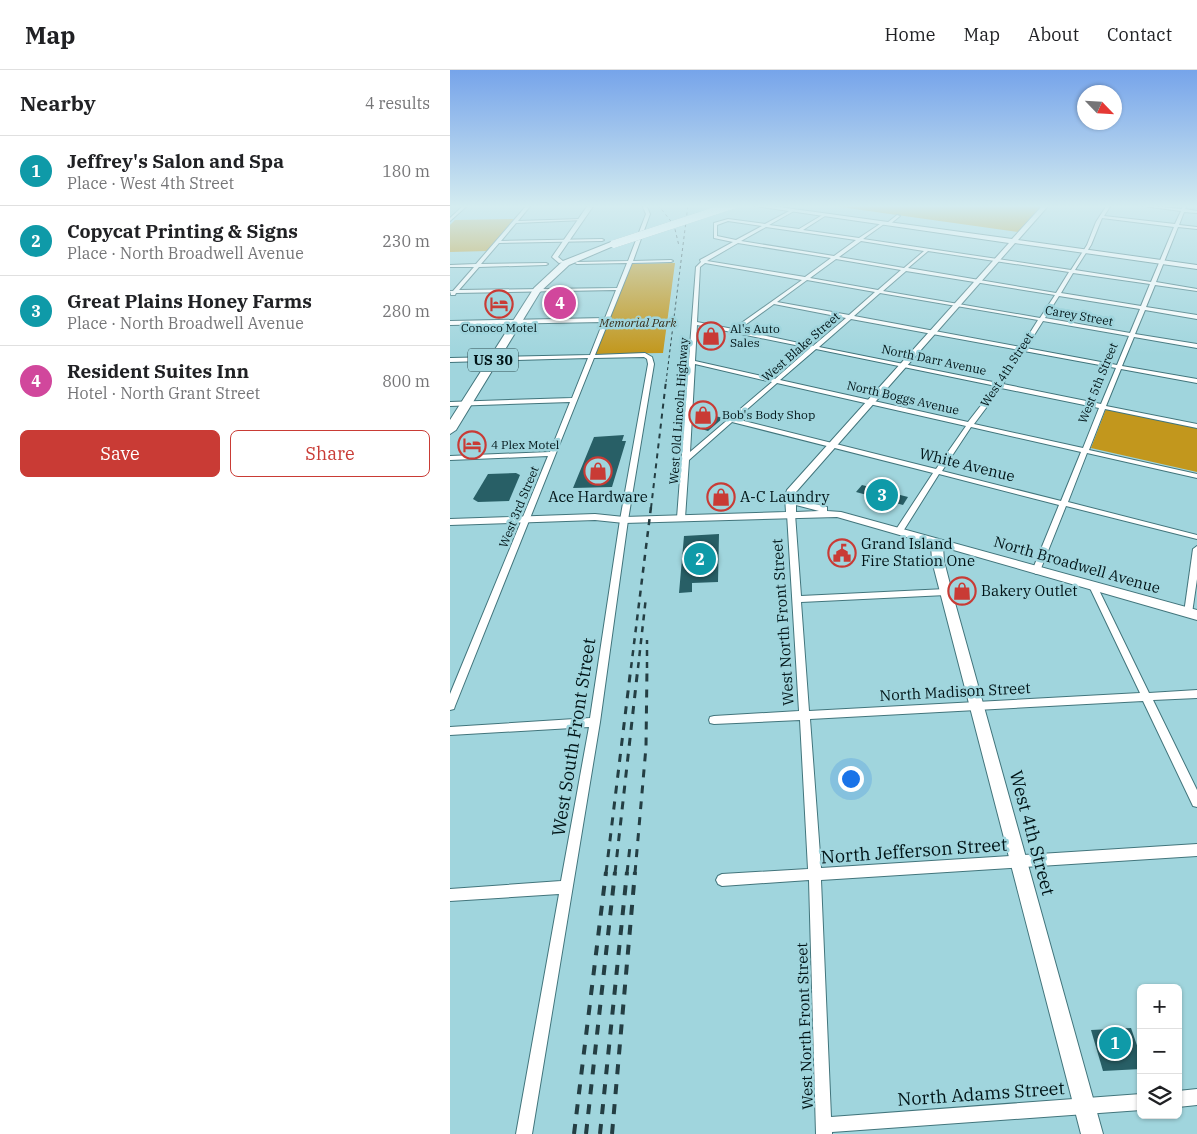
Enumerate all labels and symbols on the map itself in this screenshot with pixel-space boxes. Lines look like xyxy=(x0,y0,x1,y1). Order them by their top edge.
north arrow xyxy=(1077,85,1122,130)
pin: 4 xyxy=(544,284,576,322)
hotel icon: Conoco Motel xyxy=(484,289,514,319)
street label: Carey Street xyxy=(1044,302,1114,329)
street label: West Blake Street xyxy=(759,309,843,385)
park label: Memorial Park xyxy=(598,315,677,330)
place label: Conoco Motel xyxy=(461,320,537,335)
shop icon: Al's Auto Sales xyxy=(696,321,726,351)
place label: Al's Auto Sales xyxy=(730,321,780,350)
street label: West 4th Street xyxy=(977,330,1036,410)
street label: West Old Lincoln Highway xyxy=(666,336,691,485)
street label: West 5th Street xyxy=(1075,340,1121,425)
street label: North Darr Avenue xyxy=(880,341,988,378)
road number: US 30 xyxy=(468,348,518,372)
street label: North Boggs Avenue xyxy=(846,377,961,418)
shop icon: Bob's Body Shop xyxy=(688,400,718,430)
place label: Bob's Body Shop xyxy=(722,407,815,422)
hotel icon: 4 Plex Motel xyxy=(457,430,487,460)
place label: 4 Plex Motel xyxy=(491,437,560,452)
street label: White Avenue xyxy=(917,443,1017,486)
shop icon: Ace Hardware xyxy=(583,456,613,486)
street label: West 3rd Street xyxy=(495,464,542,550)
pin: 3 xyxy=(866,476,898,514)
shop icon: A-C Laundry xyxy=(706,482,736,512)
place label: Ace Hardware xyxy=(548,487,648,506)
place label: A-C Laundry xyxy=(740,487,829,506)
street label: North Broadwell Avenue xyxy=(992,532,1163,597)
place label: Grand Island Fire Station One xyxy=(861,534,975,570)
street label: West North Front Street xyxy=(767,538,798,706)
public building icon: Grand Island Fire Station One xyxy=(827,538,857,568)
pin: 2 xyxy=(684,540,716,578)
shop icon: Bakery Outlet xyxy=(947,576,977,606)
place label: Bakery Outlet xyxy=(981,581,1078,600)
street label: West South Front Street xyxy=(546,636,601,838)
street label: North Madison Street xyxy=(879,678,1031,705)
your location xyxy=(838,766,864,792)
street label: West 4th Street xyxy=(1005,768,1060,898)
street label: North Jefferson Street xyxy=(820,833,1008,868)
street label: West North Front Street xyxy=(792,942,817,1110)
pin: 1 xyxy=(1099,1024,1131,1062)
street label: North Adams Street xyxy=(897,1076,1065,1111)

